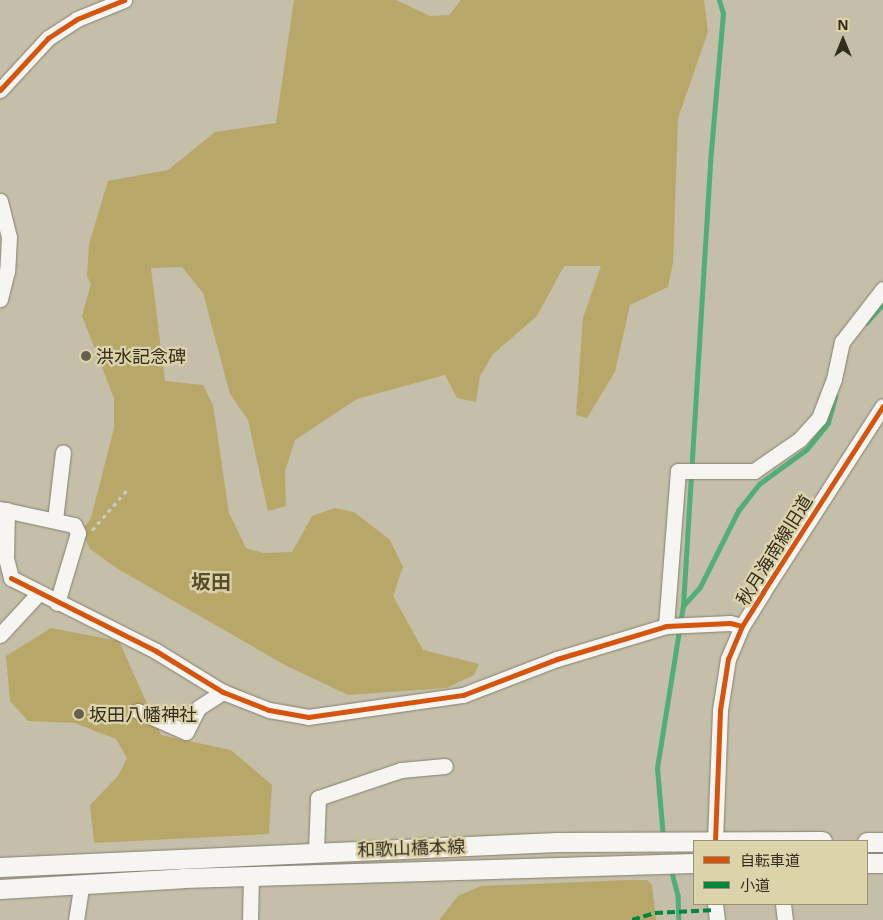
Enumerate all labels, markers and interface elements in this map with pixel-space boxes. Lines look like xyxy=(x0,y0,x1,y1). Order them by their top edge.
north arrow xyxy=(818,15,868,65)
text: N xyxy=(837,15,849,34)
place label: 洪水記念碑 xyxy=(96,345,186,367)
marker: 洪水記念碑 xyxy=(80,350,92,362)
street label: 秋月海南線旧道 xyxy=(731,491,817,609)
district label: 坂田 xyxy=(191,569,231,593)
place label: 坂田八幡神社 xyxy=(89,703,197,725)
marker: 坂田八幡神社 xyxy=(73,708,85,720)
street label: 和歌山橋本線 xyxy=(357,835,465,861)
legend xyxy=(693,840,868,905)
text: 自転車道 xyxy=(740,850,800,870)
text: 小道 xyxy=(740,875,770,895)

